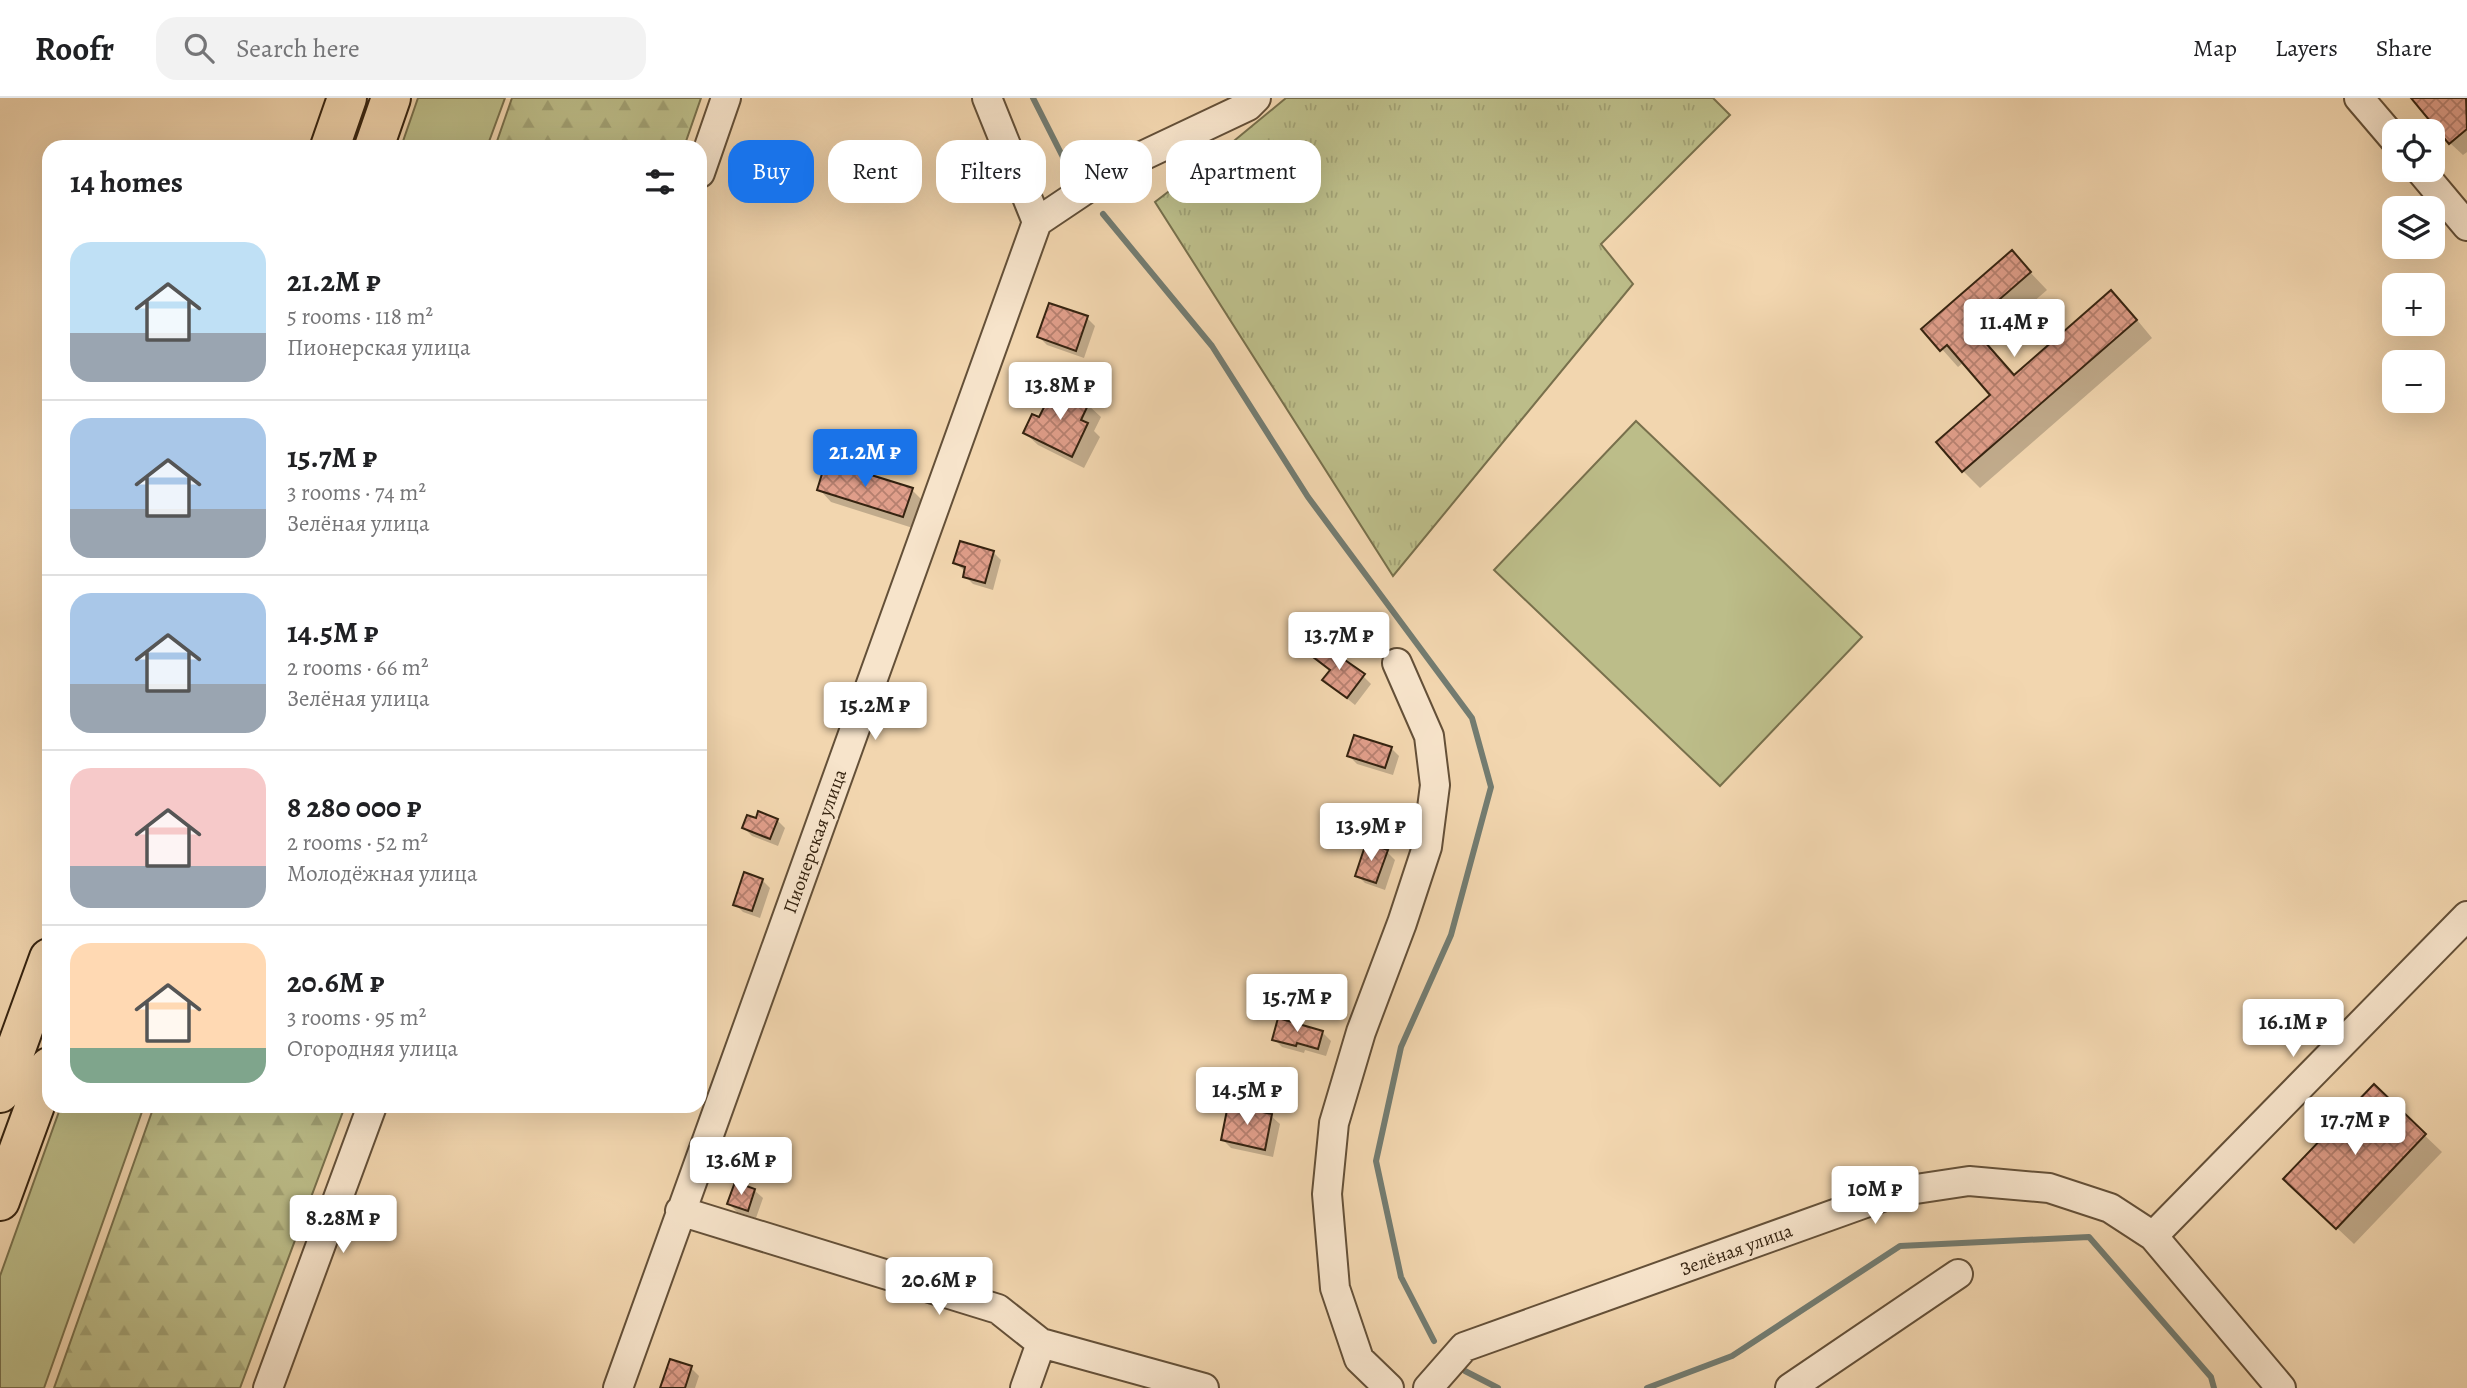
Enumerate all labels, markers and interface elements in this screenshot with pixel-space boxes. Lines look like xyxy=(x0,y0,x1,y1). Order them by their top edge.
search box xyxy=(156,17,646,80)
text: Roofr xyxy=(35,26,114,71)
icon: search xyxy=(180,29,218,67)
text: Search here xyxy=(236,31,360,66)
text: Map xyxy=(2193,32,2237,64)
text: Layers xyxy=(2275,32,2338,64)
text: Share xyxy=(2376,32,2432,64)
map controls xyxy=(2382,119,2445,413)
button: locate xyxy=(2382,119,2445,182)
chip: Buy xyxy=(728,140,814,203)
chip: Rent xyxy=(828,140,922,203)
chip: Filters xyxy=(936,140,1046,203)
chip: New xyxy=(1060,140,1152,203)
chip: Apartment xyxy=(1166,140,1321,203)
text: 14 homes xyxy=(70,162,183,202)
icon: filters xyxy=(641,163,679,201)
button: layers xyxy=(2382,196,2445,259)
text: 21.2M ₽ xyxy=(287,261,381,301)
icon: home xyxy=(126,270,210,354)
button: + xyxy=(2382,273,2445,336)
pin: 11.4M ₽ xyxy=(1949,300,2079,359)
text: 5 rooms · 118 m² xyxy=(287,301,433,332)
text: 11.4M ₽ xyxy=(1980,306,2048,337)
text: Пионерская улица xyxy=(287,332,471,363)
button: − xyxy=(2382,350,2445,413)
pin: 13.8M ₽ xyxy=(995,362,1125,422)
text: 13.8M ₽ xyxy=(1025,369,1095,400)
pin: 21.2M ₽ xyxy=(800,430,930,489)
text: 21.2M ₽ xyxy=(829,436,901,467)
text: 15.7M ₽ xyxy=(287,437,377,477)
icon: home xyxy=(126,446,210,530)
text: 3 rooms · 74 m² xyxy=(287,477,426,508)
text: Зелёная улица xyxy=(287,508,430,539)
text: 14.5M ₽ xyxy=(287,612,379,652)
pin: 13.7M ₽ xyxy=(1274,612,1404,672)
text: 13.7M ₽ xyxy=(1304,619,1374,650)
icon: home xyxy=(126,621,210,705)
text: 2 rooms · 66 m² xyxy=(287,652,429,683)
pin: 15.2M ₽ xyxy=(810,682,940,742)
text: Зелёная улица xyxy=(287,683,430,714)
text: 15.2M ₽ xyxy=(840,689,910,720)
street label: Пионерская улица xyxy=(777,765,853,917)
text: 8 280 000 ₽ xyxy=(287,787,422,827)
icon: home xyxy=(126,796,210,880)
pin: 13.9M ₽ xyxy=(1306,804,1436,863)
text: 13.9M ₽ xyxy=(1336,810,1406,841)
text: 2 rooms · 52 m² xyxy=(287,827,428,858)
text: Молодёжная улица xyxy=(287,858,478,889)
text: 20.6M ₽ xyxy=(287,962,385,1002)
icon: home xyxy=(126,971,210,1055)
pin: 15.7M ₽ xyxy=(1232,974,1362,1034)
text: 15.7M ₽ xyxy=(1262,981,1332,1012)
pin: 16.1M ₽ xyxy=(2228,1000,2358,1059)
text: 3 rooms · 95 m² xyxy=(287,1002,426,1033)
text: 16.1M ₽ xyxy=(2259,1006,2327,1037)
text: Огородняя улица xyxy=(287,1033,458,1064)
pin: 14.5M ₽ xyxy=(1182,1068,1312,1127)
text: 14.5M ₽ xyxy=(1212,1074,1282,1105)
pin: 17.7M ₽ xyxy=(2290,1098,2420,1157)
text: 17.7M ₽ xyxy=(2320,1104,2390,1135)
pin: 13.6M ₽ xyxy=(676,1138,806,1197)
text: 13.6M ₽ xyxy=(706,1144,776,1175)
pin: 10M ₽ xyxy=(1826,1166,1924,1226)
text: 10M ₽ xyxy=(1848,1173,1902,1204)
pin: 8.28M ₽ xyxy=(278,1196,408,1255)
text: 8.28M ₽ xyxy=(306,1202,380,1233)
street label: Зелёная улица xyxy=(1677,1217,1796,1282)
pin: 20.6M ₽ xyxy=(874,1258,1004,1317)
text: 20.6M ₽ xyxy=(902,1264,976,1295)

